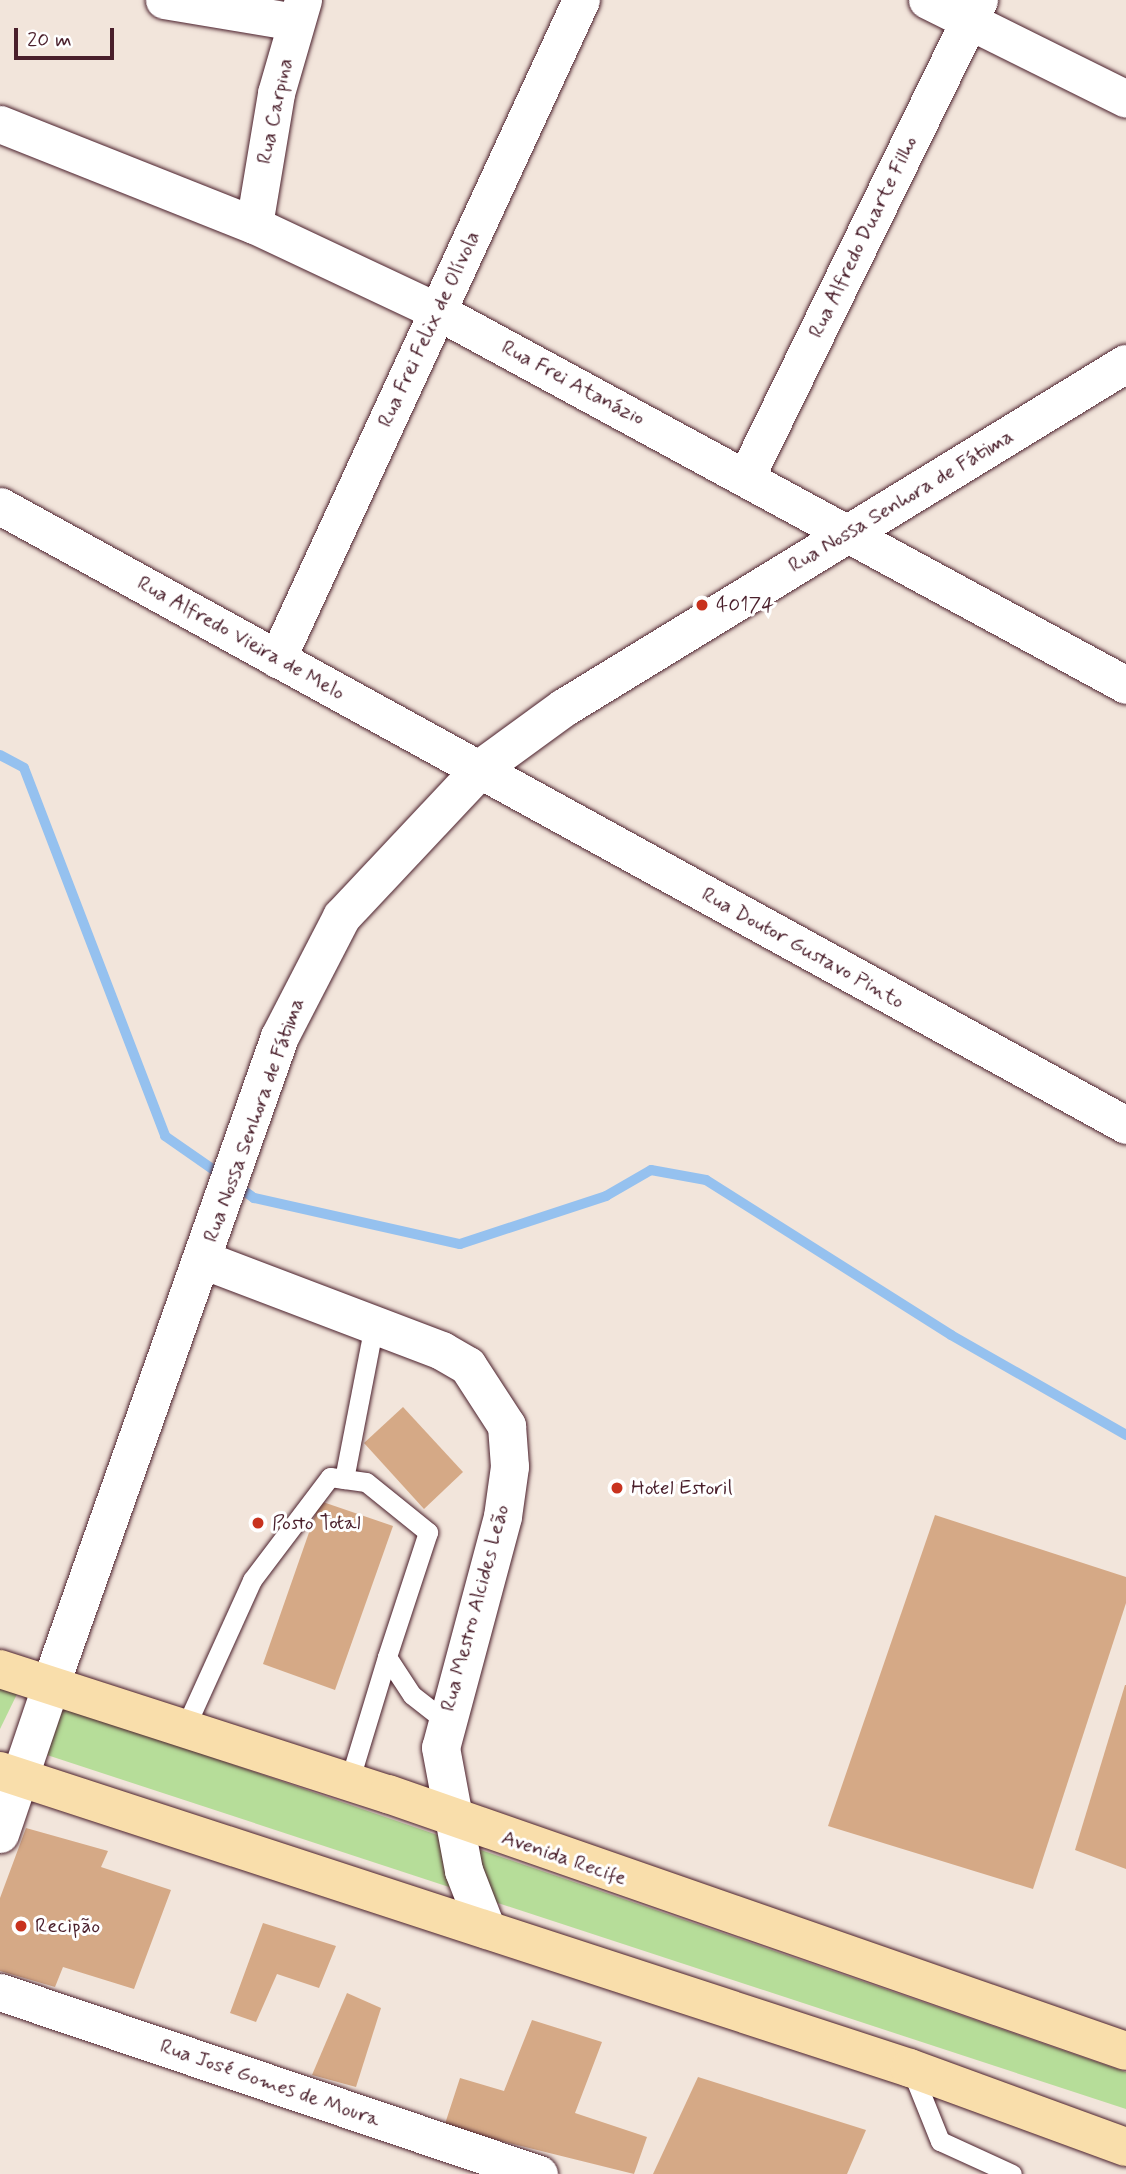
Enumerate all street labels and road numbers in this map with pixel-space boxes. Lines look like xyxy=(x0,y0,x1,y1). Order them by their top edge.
street label: Rua Carpina xyxy=(251,55,299,167)
street label: Rua Alfredo Duarte Filho xyxy=(804,135,922,339)
street label: Rua Frei Felix de Olívola xyxy=(373,227,485,431)
street label: Rua Frei Atanázio xyxy=(497,335,649,431)
street label: Rua Nossa Senhora de Fátima xyxy=(784,424,1018,578)
street label: Rua Alfredo Vieira de Melo xyxy=(132,570,350,706)
street label: Rua Doutor Gustavo Pinto xyxy=(702,885,904,1011)
street label: Rua Nossa Senhora de Fátima xyxy=(198,994,310,1246)
street label: Rua Mestro Alcides Leão xyxy=(435,1501,515,1715)
street label: Avenida Recife xyxy=(498,1825,630,1891)
street label: Rua José Gomes de Moura xyxy=(157,2034,383,2132)

